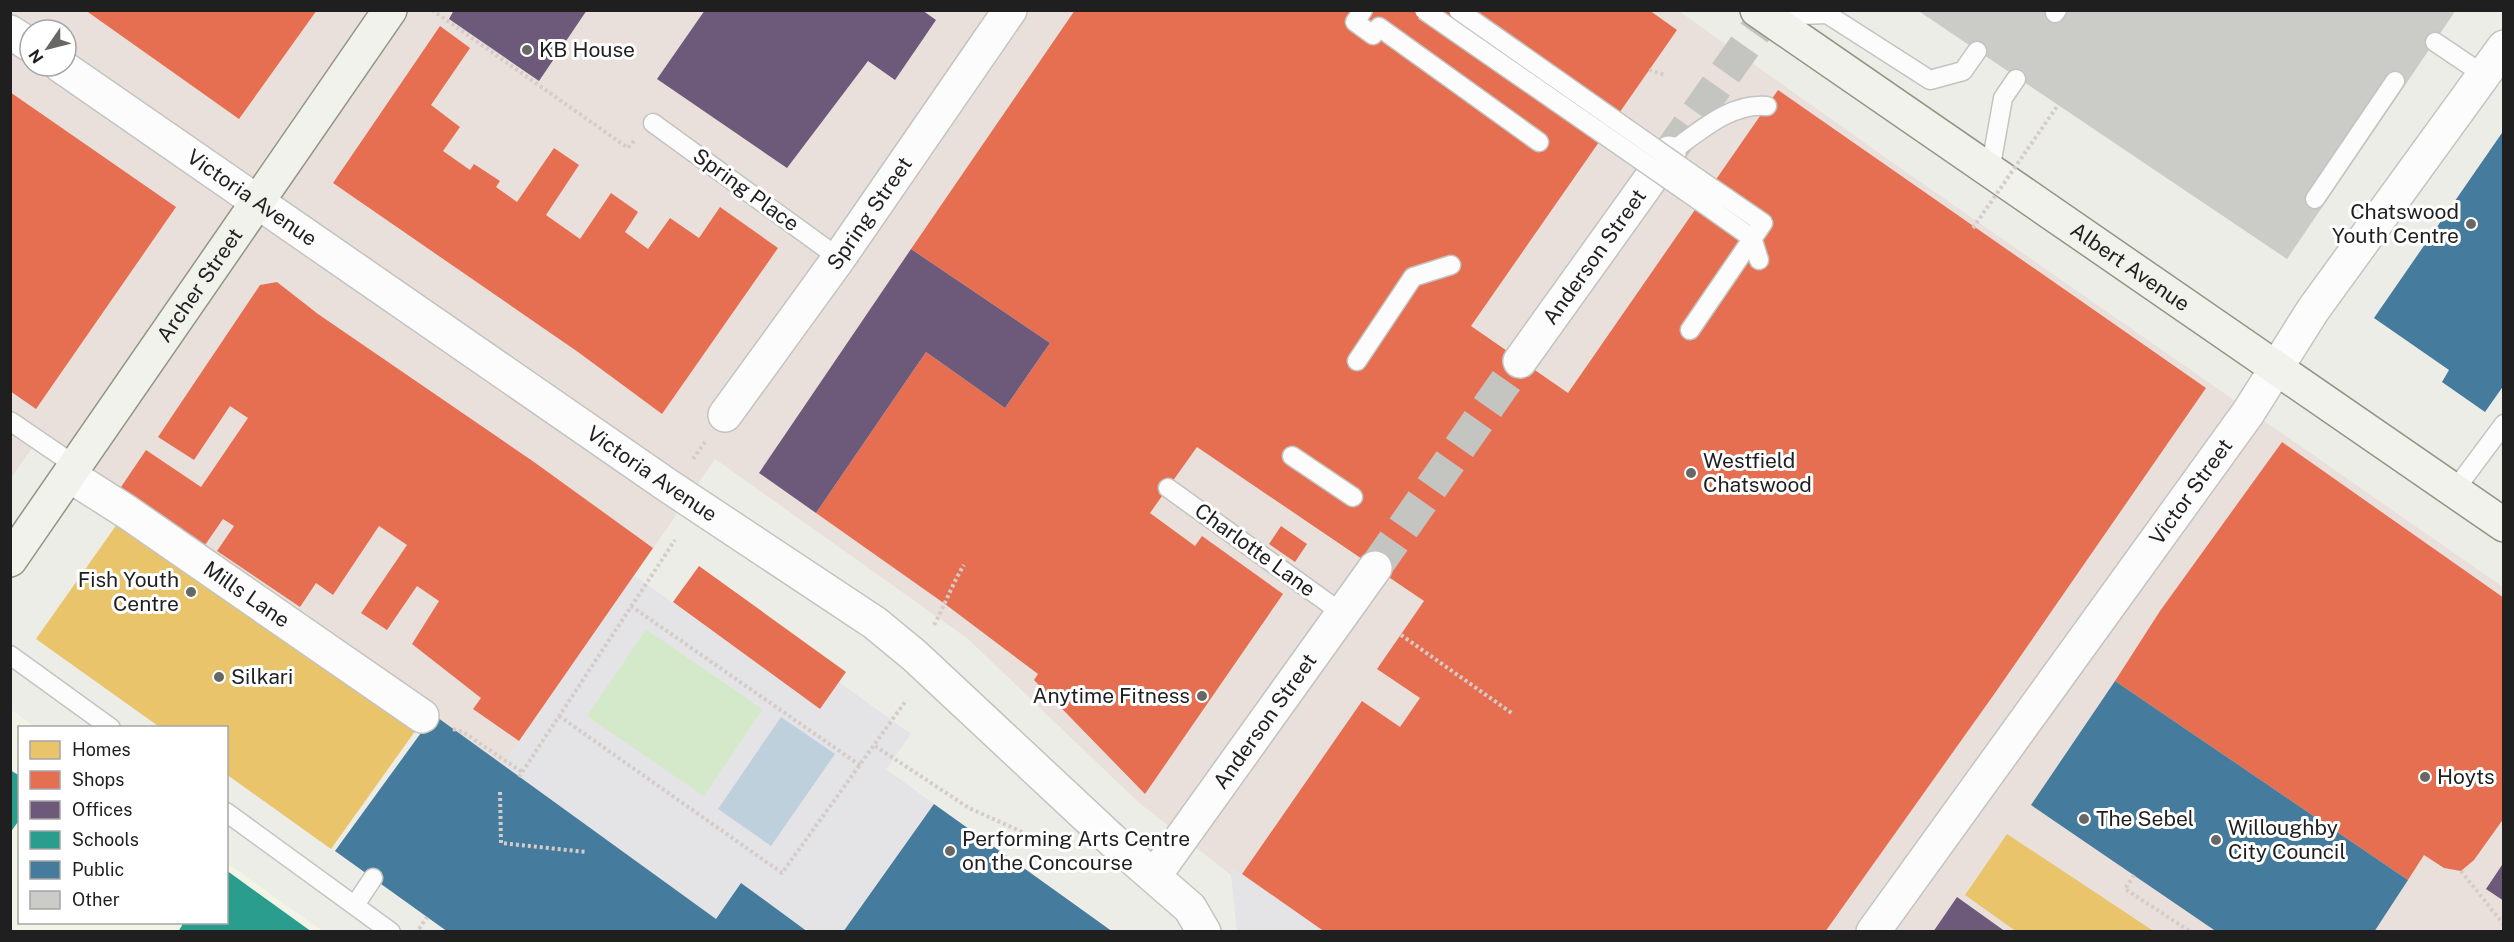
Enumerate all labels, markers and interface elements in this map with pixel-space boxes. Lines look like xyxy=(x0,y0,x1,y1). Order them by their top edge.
north arrow xyxy=(18,18,78,78)
place label: KB House xyxy=(539,37,635,62)
marker: KB House xyxy=(520,43,534,57)
text: N xyxy=(25,46,47,67)
street label: Spring Place xyxy=(688,143,804,236)
street label: Victoria Avenue xyxy=(182,144,322,251)
street label: Spring Street xyxy=(821,152,917,275)
street label: Anderson Street xyxy=(1537,184,1651,329)
place label: Chatswood Youth Centre xyxy=(2332,199,2459,248)
street label: Albert Avenue xyxy=(2066,217,2195,316)
marker: Chatswood Youth Centre xyxy=(2464,217,2478,231)
street label: Archer Street xyxy=(151,223,248,347)
street label: Victoria Avenue xyxy=(582,420,722,527)
street label: Victor Street xyxy=(2144,434,2237,549)
place label: Westfield Chatswood xyxy=(1703,448,1812,497)
marker: Westfield Chatswood xyxy=(1684,466,1698,480)
street label: Charlotte Lane xyxy=(1190,497,1320,602)
street label: Mills Lane xyxy=(199,556,295,633)
place label: Fish Youth Centre xyxy=(78,567,179,616)
marker: Fish Youth Centre xyxy=(184,585,198,599)
street label: Anderson Street xyxy=(1208,648,1322,794)
place label: Silkari xyxy=(231,664,293,689)
marker: Silkari xyxy=(212,670,226,684)
place label: Anytime Fitness xyxy=(1033,683,1190,708)
marker: Anytime Fitness xyxy=(1195,689,1209,703)
legend xyxy=(18,726,228,924)
text: Homes xyxy=(72,739,131,760)
place label: Hoyts xyxy=(2437,764,2495,789)
text: Shops xyxy=(72,769,124,790)
marker: Hoyts xyxy=(2418,770,2432,784)
text: Offices xyxy=(72,799,132,820)
place label: The Sebel xyxy=(2096,806,2194,831)
marker: The Sebel xyxy=(2077,812,2091,826)
place label: Willoughby City Council xyxy=(2228,815,2346,864)
place label: Performing Arts Centre on the Concourse xyxy=(962,826,1190,875)
text: Schools xyxy=(72,829,139,850)
marker: Willoughby City Council xyxy=(2209,833,2223,847)
marker: Performing Arts Centre on the Concourse xyxy=(943,844,957,858)
text: Public xyxy=(72,859,124,880)
text: Other xyxy=(72,889,120,910)

